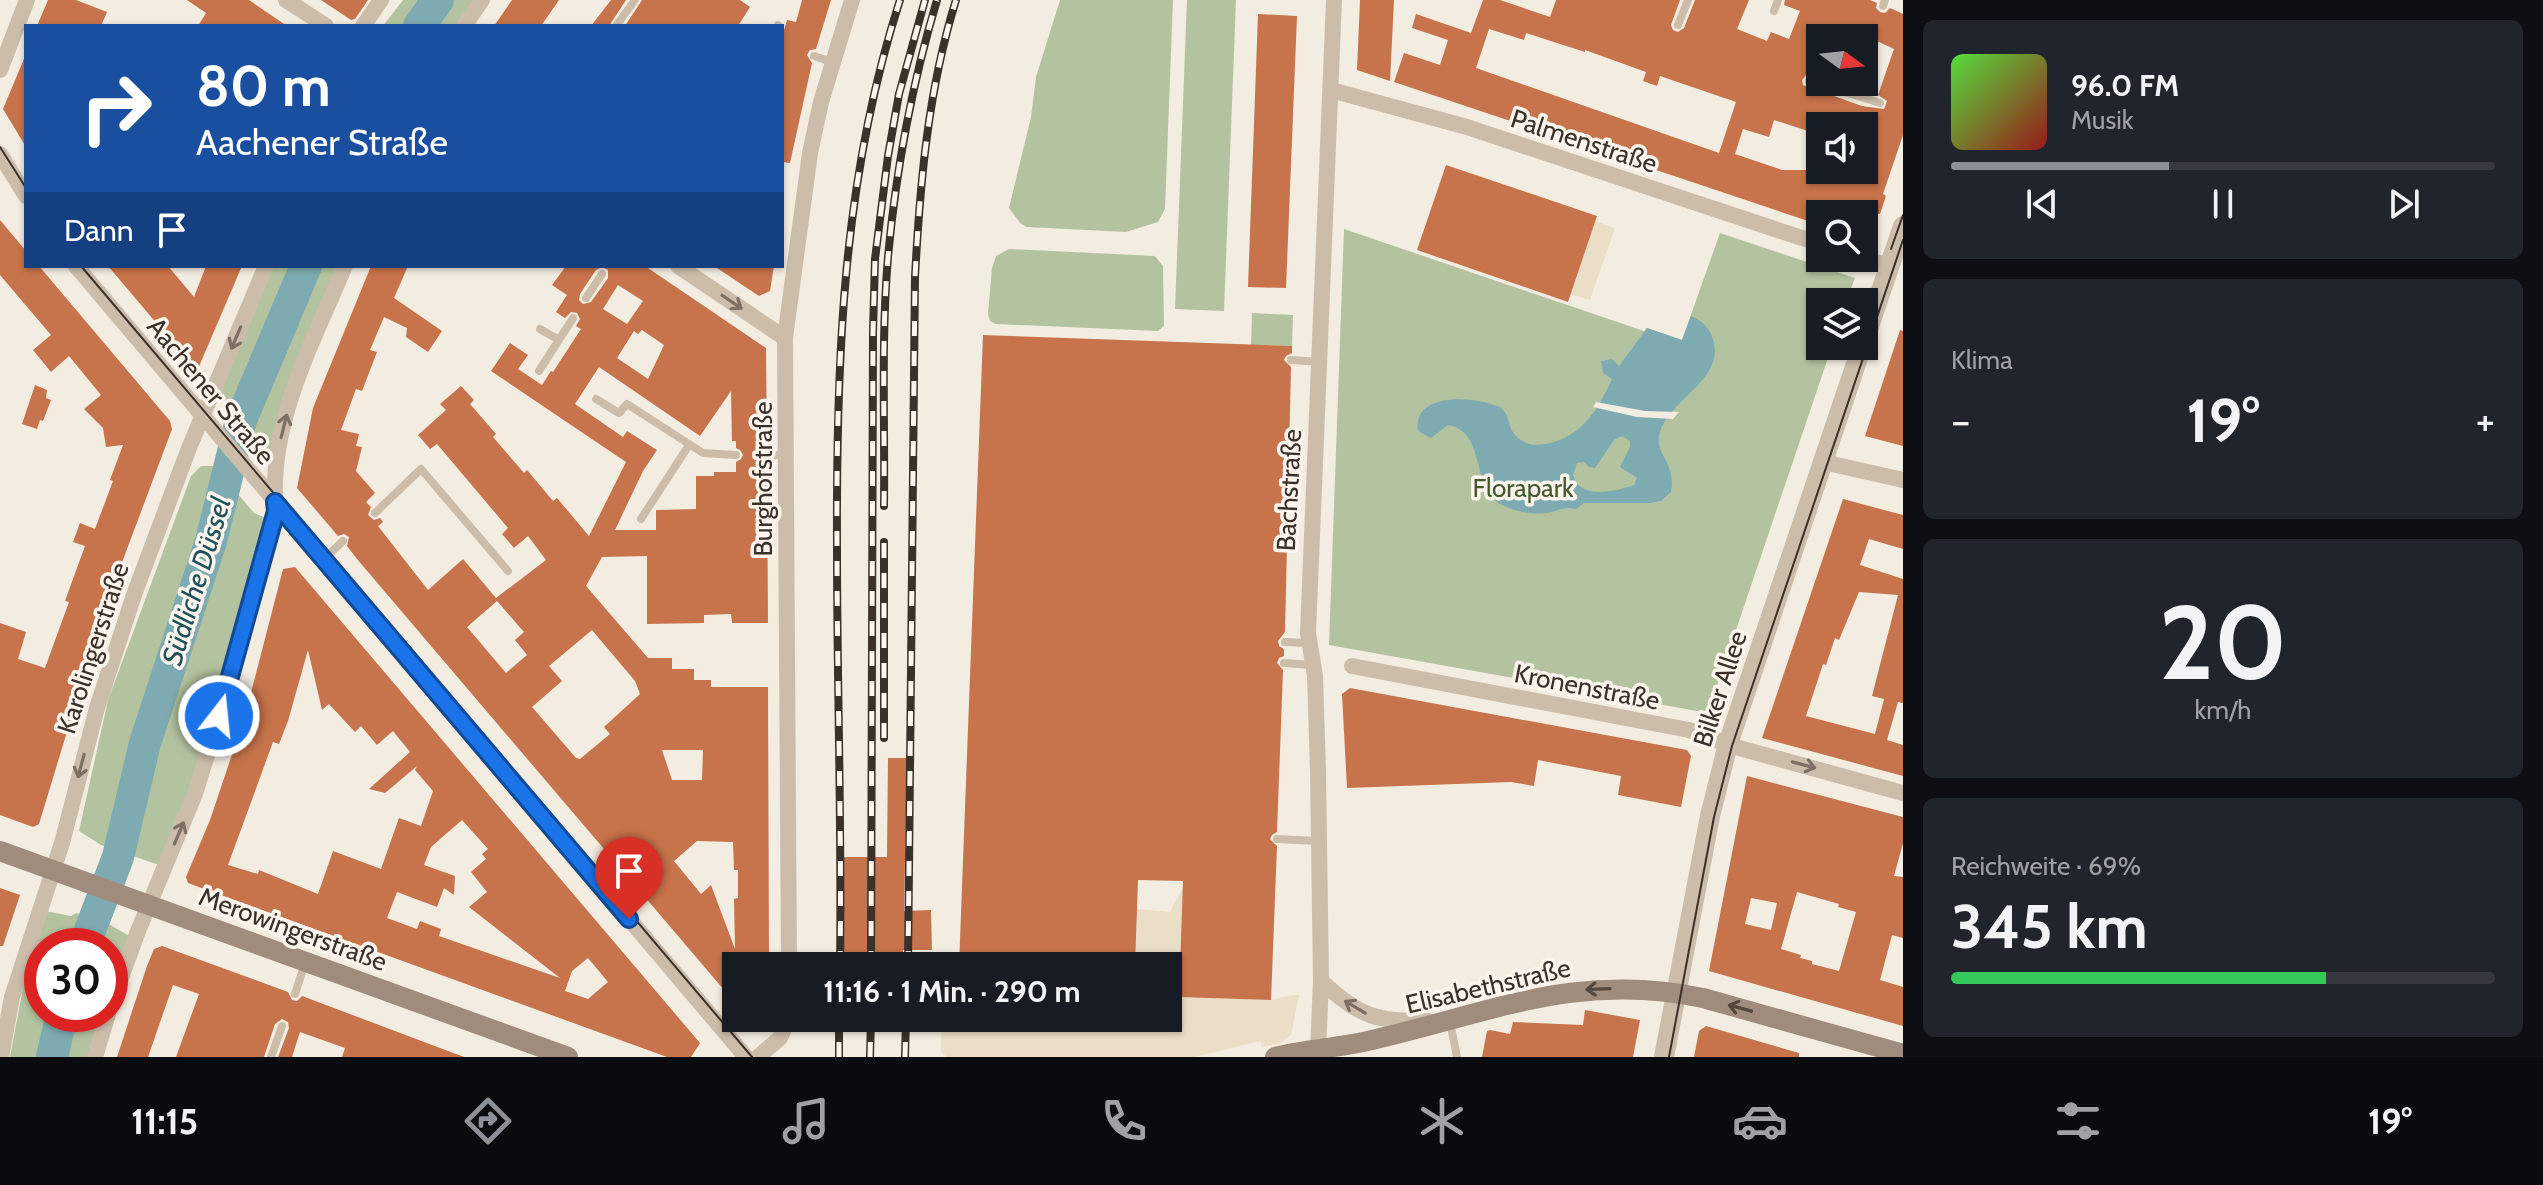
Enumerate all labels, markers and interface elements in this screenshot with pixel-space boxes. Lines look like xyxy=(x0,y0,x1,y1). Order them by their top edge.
north arrow xyxy=(1806,24,1878,96)
map controls xyxy=(1806,24,1878,360)
text: 80 m xyxy=(196,52,331,120)
icon: right xyxy=(64,56,168,160)
text: 96.0 FM xyxy=(2071,67,2179,104)
street label: Palmenstraße xyxy=(1507,102,1661,180)
text: Musik xyxy=(2071,104,2133,136)
button: sound xyxy=(1806,112,1878,184)
text: Aachener Straße xyxy=(196,120,448,164)
icon: previous xyxy=(2020,182,2064,226)
icon: pause xyxy=(2201,182,2245,226)
icon: next xyxy=(2382,182,2426,226)
button: search xyxy=(1806,200,1878,272)
icon: arrive xyxy=(150,208,194,252)
text: Dann xyxy=(64,212,134,249)
button: layers xyxy=(1806,288,1878,360)
one-way arrow xyxy=(720,294,742,310)
street label: Aachener Straße xyxy=(140,311,282,471)
one-way arrow xyxy=(228,325,242,350)
text: Klima xyxy=(1951,344,2013,376)
text: 19° xyxy=(2186,384,2260,457)
text: − xyxy=(1951,394,1970,447)
text: + xyxy=(2476,394,2495,447)
street label: Burghofstraße xyxy=(747,401,779,557)
one-way arrow xyxy=(277,413,292,439)
street label: Bachstraße xyxy=(1270,428,1308,552)
park label: Florapark xyxy=(1472,472,1574,504)
water label: Südliche Düssel xyxy=(154,492,238,669)
street label: Karolingerstraße xyxy=(50,558,136,738)
text: 20 xyxy=(2159,579,2287,705)
street label: Bilker Allee xyxy=(1686,627,1754,751)
street label: Kronenstraße xyxy=(1512,657,1662,717)
position arrow xyxy=(177,674,261,758)
text: km/h xyxy=(2195,694,2251,726)
one-way arrow xyxy=(73,753,88,779)
one-way arrow xyxy=(1790,758,1816,773)
one-way arrow xyxy=(172,821,187,846)
pin xyxy=(595,837,663,919)
icon: arrive xyxy=(607,849,651,893)
text: Reichweite · 69% xyxy=(1951,850,2141,882)
street label: Merowingerstraße xyxy=(195,880,391,978)
text: 345 km xyxy=(1951,890,2148,963)
speed limit sign: 30 xyxy=(24,928,128,1032)
street label: Elisabethstraße xyxy=(1402,952,1574,1020)
text: 11:16 · 1 Min. · 290 m xyxy=(823,973,1081,1010)
one-way arrow xyxy=(1585,982,1612,997)
one-way arrow xyxy=(1344,999,1367,1015)
one-way arrow xyxy=(1728,1000,1754,1015)
icon: directions xyxy=(460,1093,516,1149)
icon: music xyxy=(778,1093,834,1149)
icon: phone xyxy=(1096,1093,1152,1149)
icon: climate xyxy=(1414,1093,1470,1149)
icon: car xyxy=(1732,1093,1788,1149)
icon: filters xyxy=(2050,1093,2106,1149)
text: 11:15 xyxy=(131,1099,198,1143)
text: 19° xyxy=(2368,1099,2412,1143)

